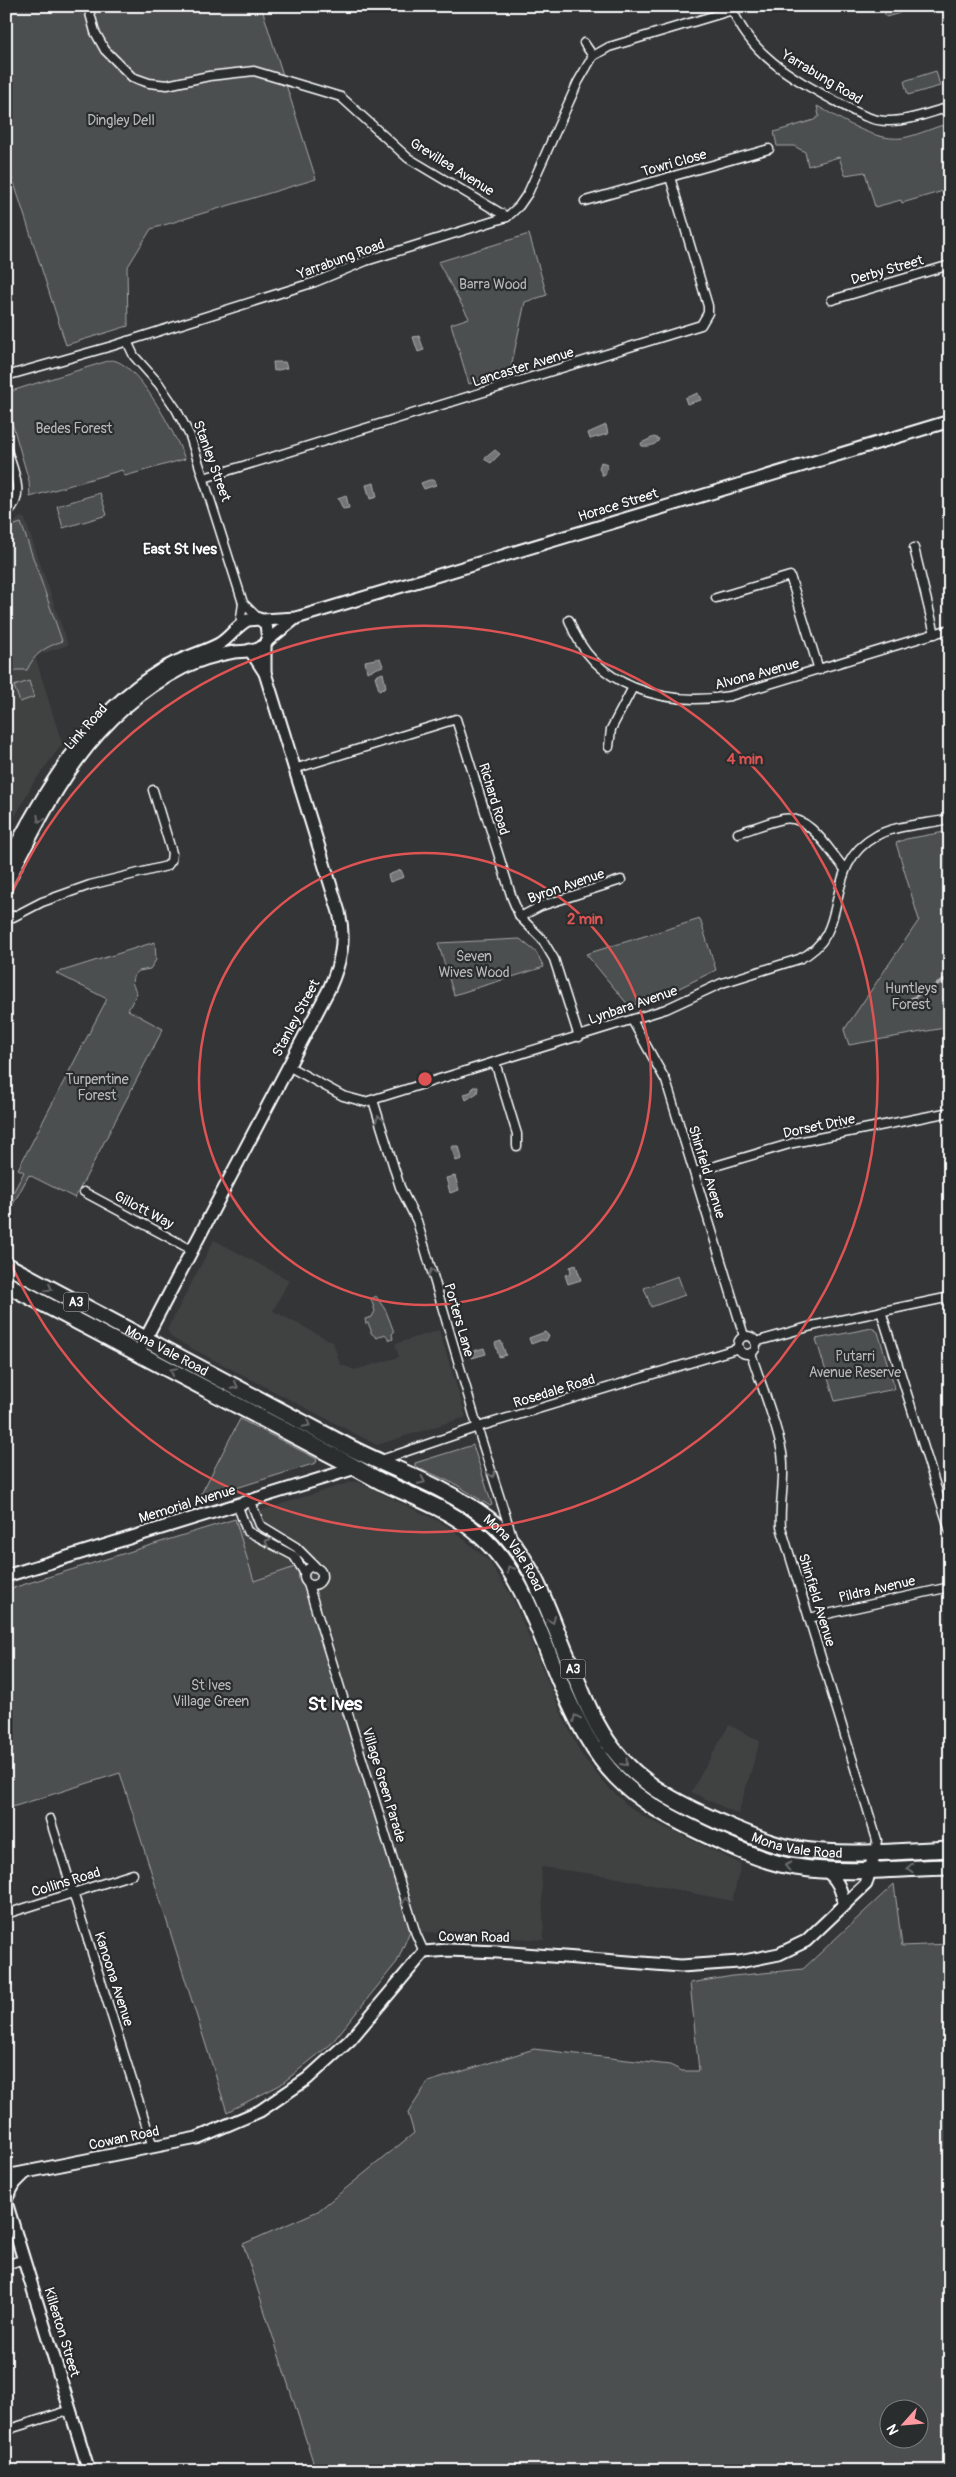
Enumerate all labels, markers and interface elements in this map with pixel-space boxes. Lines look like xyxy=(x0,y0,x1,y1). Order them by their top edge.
street label: Yarrabung Road xyxy=(778,46,866,108)
park label: Dingley Dell xyxy=(87,112,155,129)
street label: Grevillea Avenue xyxy=(407,134,497,200)
street label: Towri Close xyxy=(639,146,709,180)
street label: Yarrabung Road xyxy=(294,235,387,283)
street label: Derby Street xyxy=(849,251,926,288)
park label: Barra Wood xyxy=(459,276,527,293)
street label: Lancaster Avenue xyxy=(470,343,576,391)
street label: Stanley Street xyxy=(189,418,235,504)
park label: Bedes Forest xyxy=(36,420,113,437)
street label: Horace Street xyxy=(576,485,660,525)
district label: East St Ives xyxy=(143,540,217,559)
street label: Alvona Avenue xyxy=(713,655,801,693)
street label: Link Road xyxy=(61,700,111,754)
text: 4 min xyxy=(727,750,764,769)
street label: Richard Road xyxy=(475,761,513,837)
one-way arrow xyxy=(37,814,47,823)
street label: Byron Avenue xyxy=(525,865,607,907)
text: 2 min xyxy=(567,910,603,929)
park label: Seven Wives Wood xyxy=(438,948,510,981)
street label: Stanley Street xyxy=(269,976,324,1060)
park label: Huntleys Forest xyxy=(885,980,938,1013)
street label: Lynbara Avenue xyxy=(586,982,680,1028)
centre of rings xyxy=(416,1070,434,1088)
park label: Turpentine Forest xyxy=(65,1071,129,1104)
street label: Dorset Drive xyxy=(782,1110,857,1142)
one-way arrow xyxy=(374,1115,384,1124)
street label: Shinfield Avenue xyxy=(685,1123,729,1221)
street label: Gillott Way xyxy=(111,1187,177,1233)
one-way arrow xyxy=(427,1269,437,1277)
street label: Porters Lane xyxy=(440,1281,478,1359)
one-way arrow xyxy=(44,1282,53,1292)
road number: A3 xyxy=(64,1292,88,1311)
street label: Mona Vale Road xyxy=(122,1321,212,1380)
park label: Putarri Avenue Reserve xyxy=(809,1348,901,1381)
one-way arrow xyxy=(169,1367,178,1377)
street label: Rosedale Road xyxy=(511,1370,597,1411)
one-way arrow xyxy=(229,1380,238,1390)
one-way arrow xyxy=(302,1418,311,1428)
one-way arrow xyxy=(486,1469,496,1477)
one-way arrow xyxy=(417,1474,426,1485)
street label: Memorial Avenue xyxy=(137,1481,237,1527)
street label: Mona Vale Road xyxy=(480,1510,548,1594)
one-way arrow xyxy=(264,1538,273,1548)
street label: Shinfield Avenue xyxy=(795,1551,839,1649)
one-way arrow xyxy=(507,1566,516,1575)
street label: Pildra Avenue xyxy=(837,1572,917,1606)
one-way arrow xyxy=(546,1615,556,1623)
road number: A3 xyxy=(560,1660,586,1678)
park label: St Ives Village Green xyxy=(173,1677,249,1710)
district label: St Ives xyxy=(308,1692,363,1716)
one-way arrow xyxy=(572,1714,582,1723)
street label: Village Green Parade xyxy=(359,1726,409,1844)
one-way arrow xyxy=(619,1758,628,1767)
street label: Mona Vale Road xyxy=(749,1828,843,1861)
one-way arrow xyxy=(783,1861,792,1871)
street label: Collins Road xyxy=(30,1863,103,1901)
one-way arrow xyxy=(906,1863,914,1873)
one-way arrow xyxy=(402,1898,412,1906)
street label: Cowan Road xyxy=(438,1928,510,1946)
street label: Kanoona Avenue xyxy=(91,1930,137,2028)
street label: Cowan Road xyxy=(87,2122,161,2154)
street label: Killeaton Street xyxy=(40,2285,84,2379)
north arrow xyxy=(878,2400,928,2450)
text: N xyxy=(883,2422,903,2438)

